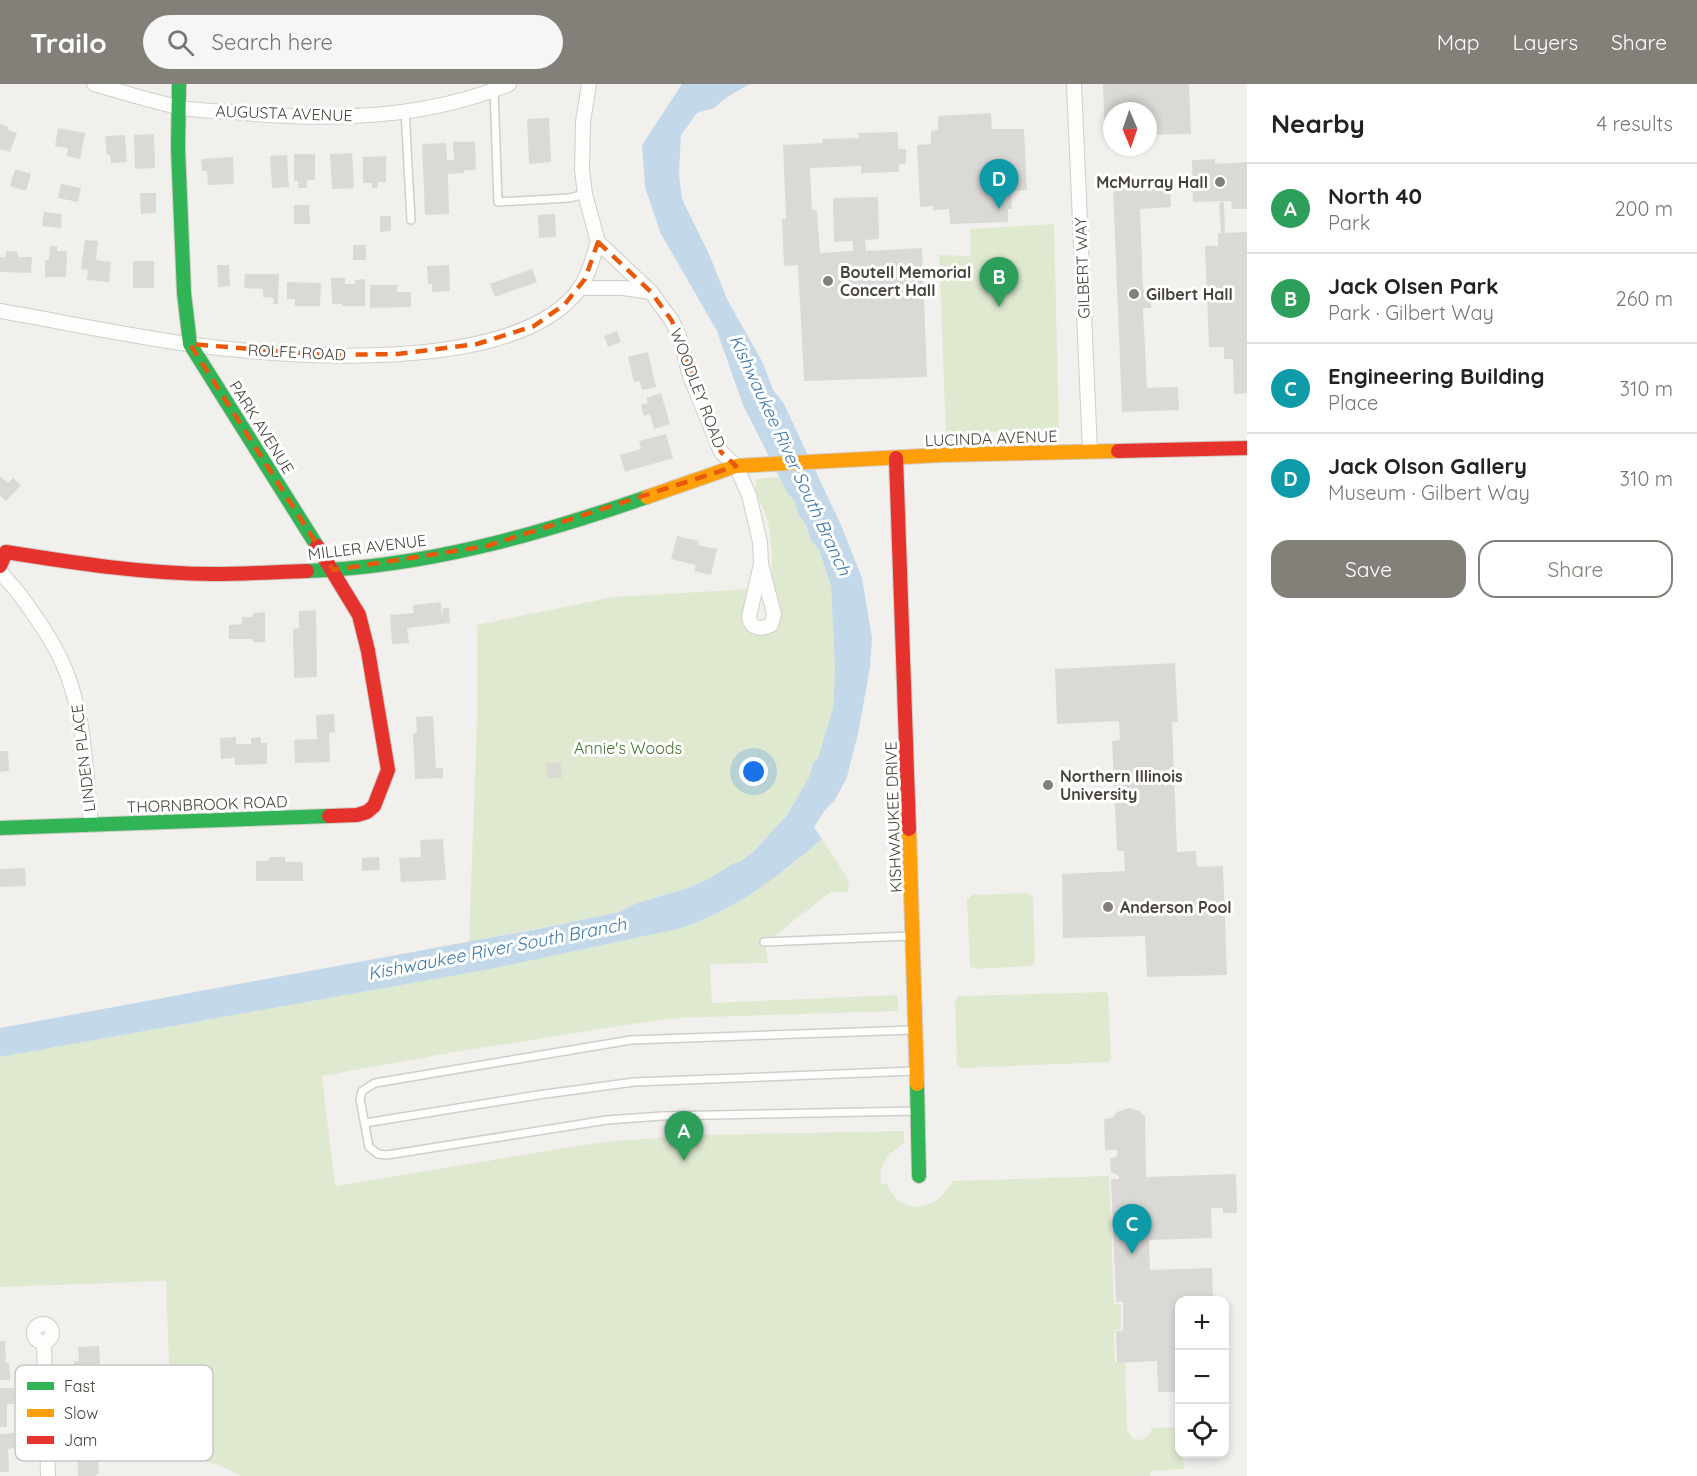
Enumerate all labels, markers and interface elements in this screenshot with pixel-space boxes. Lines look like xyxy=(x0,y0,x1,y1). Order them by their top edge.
search box xyxy=(143,15,563,69)
text: Trailo xyxy=(30,25,107,60)
icon: search xyxy=(164,26,197,59)
text: Search here xyxy=(212,28,333,56)
text: Map xyxy=(1437,29,1480,55)
text: Layers xyxy=(1513,29,1578,55)
text: Share xyxy=(1611,29,1667,55)
street label: AUGUSTA AVENUE xyxy=(215,101,353,125)
north arrow xyxy=(1103,102,1157,156)
text: Nearby xyxy=(1271,107,1365,140)
text: 4 results xyxy=(1597,111,1673,136)
pin: D xyxy=(980,160,1018,209)
place label: McMurray Hall xyxy=(1096,172,1208,192)
marker: McMurray Hall xyxy=(1213,175,1227,189)
text: North 40 xyxy=(1328,182,1422,210)
text: A xyxy=(1284,196,1297,221)
text: 200 m xyxy=(1614,196,1673,221)
text: Park xyxy=(1328,210,1370,235)
street label: GILBERT WAY xyxy=(1070,217,1094,319)
pin: B xyxy=(980,258,1018,307)
place label: Boutell Memorial Concert Hall xyxy=(840,262,971,300)
text: Jack Olsen Park xyxy=(1328,272,1499,300)
marker: Boutell Memorial Concert Hall xyxy=(821,274,835,288)
place label: Gilbert Hall xyxy=(1146,284,1233,304)
text: B xyxy=(1284,286,1297,311)
text: 260 m xyxy=(1616,286,1673,311)
marker: Gilbert Hall xyxy=(1127,287,1141,301)
text: Park · Gilbert Way xyxy=(1328,300,1494,325)
street label: WOODLEY ROAD xyxy=(666,325,730,451)
water label: Kishwaukee River South Branch xyxy=(724,331,857,579)
street label: ROLFE ROAD xyxy=(247,339,347,365)
text: Engineering Building xyxy=(1328,362,1544,390)
text: C xyxy=(1284,376,1297,401)
text: 310 m xyxy=(1620,376,1673,401)
street label: PARK AVENUE xyxy=(225,377,299,477)
text: Place xyxy=(1328,390,1378,415)
street label: LUCINDA AVENUE xyxy=(924,426,1058,450)
text: Jack Olson Gallery xyxy=(1328,452,1527,480)
text: D xyxy=(1283,466,1298,491)
text: 310 m xyxy=(1620,466,1673,491)
text: Museum · Gilbert Way xyxy=(1328,480,1530,505)
street label: MILLER AVENUE xyxy=(307,530,427,564)
button: Save xyxy=(1271,540,1466,598)
button: Share xyxy=(1478,540,1673,598)
street label: LINDEN PLACE xyxy=(66,703,100,813)
park label: Annie's Woods xyxy=(574,738,682,758)
street label: KISHWAUKEE DRIVE xyxy=(880,741,906,893)
your location xyxy=(739,757,768,786)
place label: Northern Illinois University xyxy=(1060,766,1183,804)
marker: Northern Illinois University xyxy=(1041,778,1055,792)
street label: THORNBROOK ROAD xyxy=(126,791,288,817)
place label: Anderson Pool xyxy=(1120,897,1232,917)
marker: Anderson Pool xyxy=(1101,900,1115,914)
water label: Kishwaukee River South Branch xyxy=(366,912,629,985)
pin: A xyxy=(664,1112,704,1161)
pin: C xyxy=(1112,1204,1152,1254)
map controls xyxy=(1175,1296,1229,1458)
button: + xyxy=(1175,1296,1229,1350)
button: − xyxy=(1175,1350,1229,1404)
legend xyxy=(15,1365,213,1461)
text: Fast xyxy=(64,1376,95,1396)
text: Slow xyxy=(64,1403,98,1423)
button: locate xyxy=(1175,1404,1229,1458)
text: Jam xyxy=(64,1430,97,1450)

